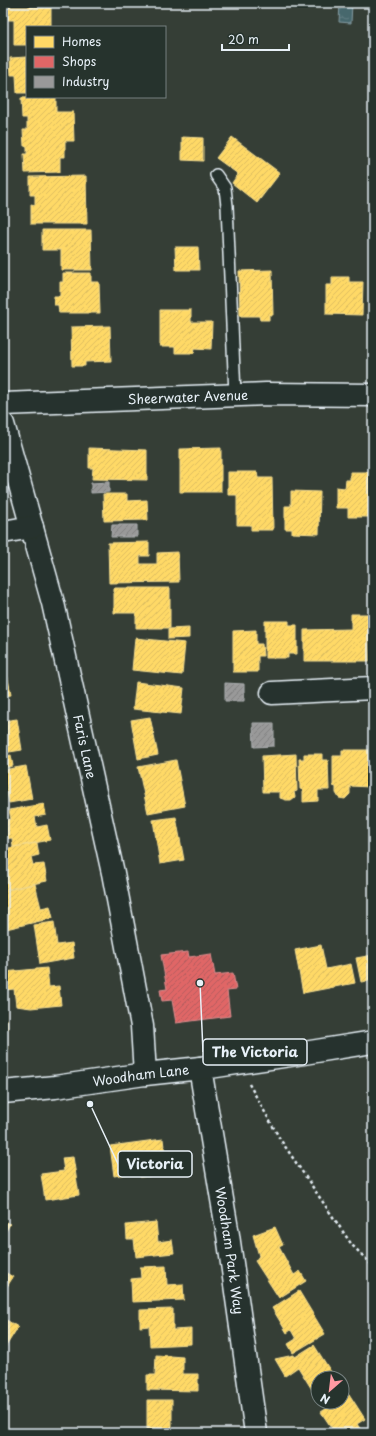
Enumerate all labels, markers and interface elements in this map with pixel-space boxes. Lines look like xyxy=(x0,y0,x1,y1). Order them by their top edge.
legend xyxy=(26,26,166,98)
scale bar xyxy=(222,26,289,52)
text: 20 m xyxy=(228,30,259,48)
text: Homes xyxy=(62,32,101,50)
text: Shops xyxy=(62,52,97,70)
text: Industry xyxy=(62,72,110,90)
street label: Sheerwater Avenue xyxy=(127,385,248,408)
street label: Faris Lane xyxy=(69,713,102,780)
callout: The Victoria xyxy=(203,1039,307,1065)
text: The Victoria xyxy=(212,1041,298,1062)
street label: Woodham Lane xyxy=(91,1059,190,1090)
callout: Victoria xyxy=(118,1151,192,1177)
text: Victoria xyxy=(126,1153,184,1174)
street label: Woodham Park Way xyxy=(211,1185,249,1316)
north arrow xyxy=(310,1370,350,1410)
text: N xyxy=(317,1390,333,1409)

